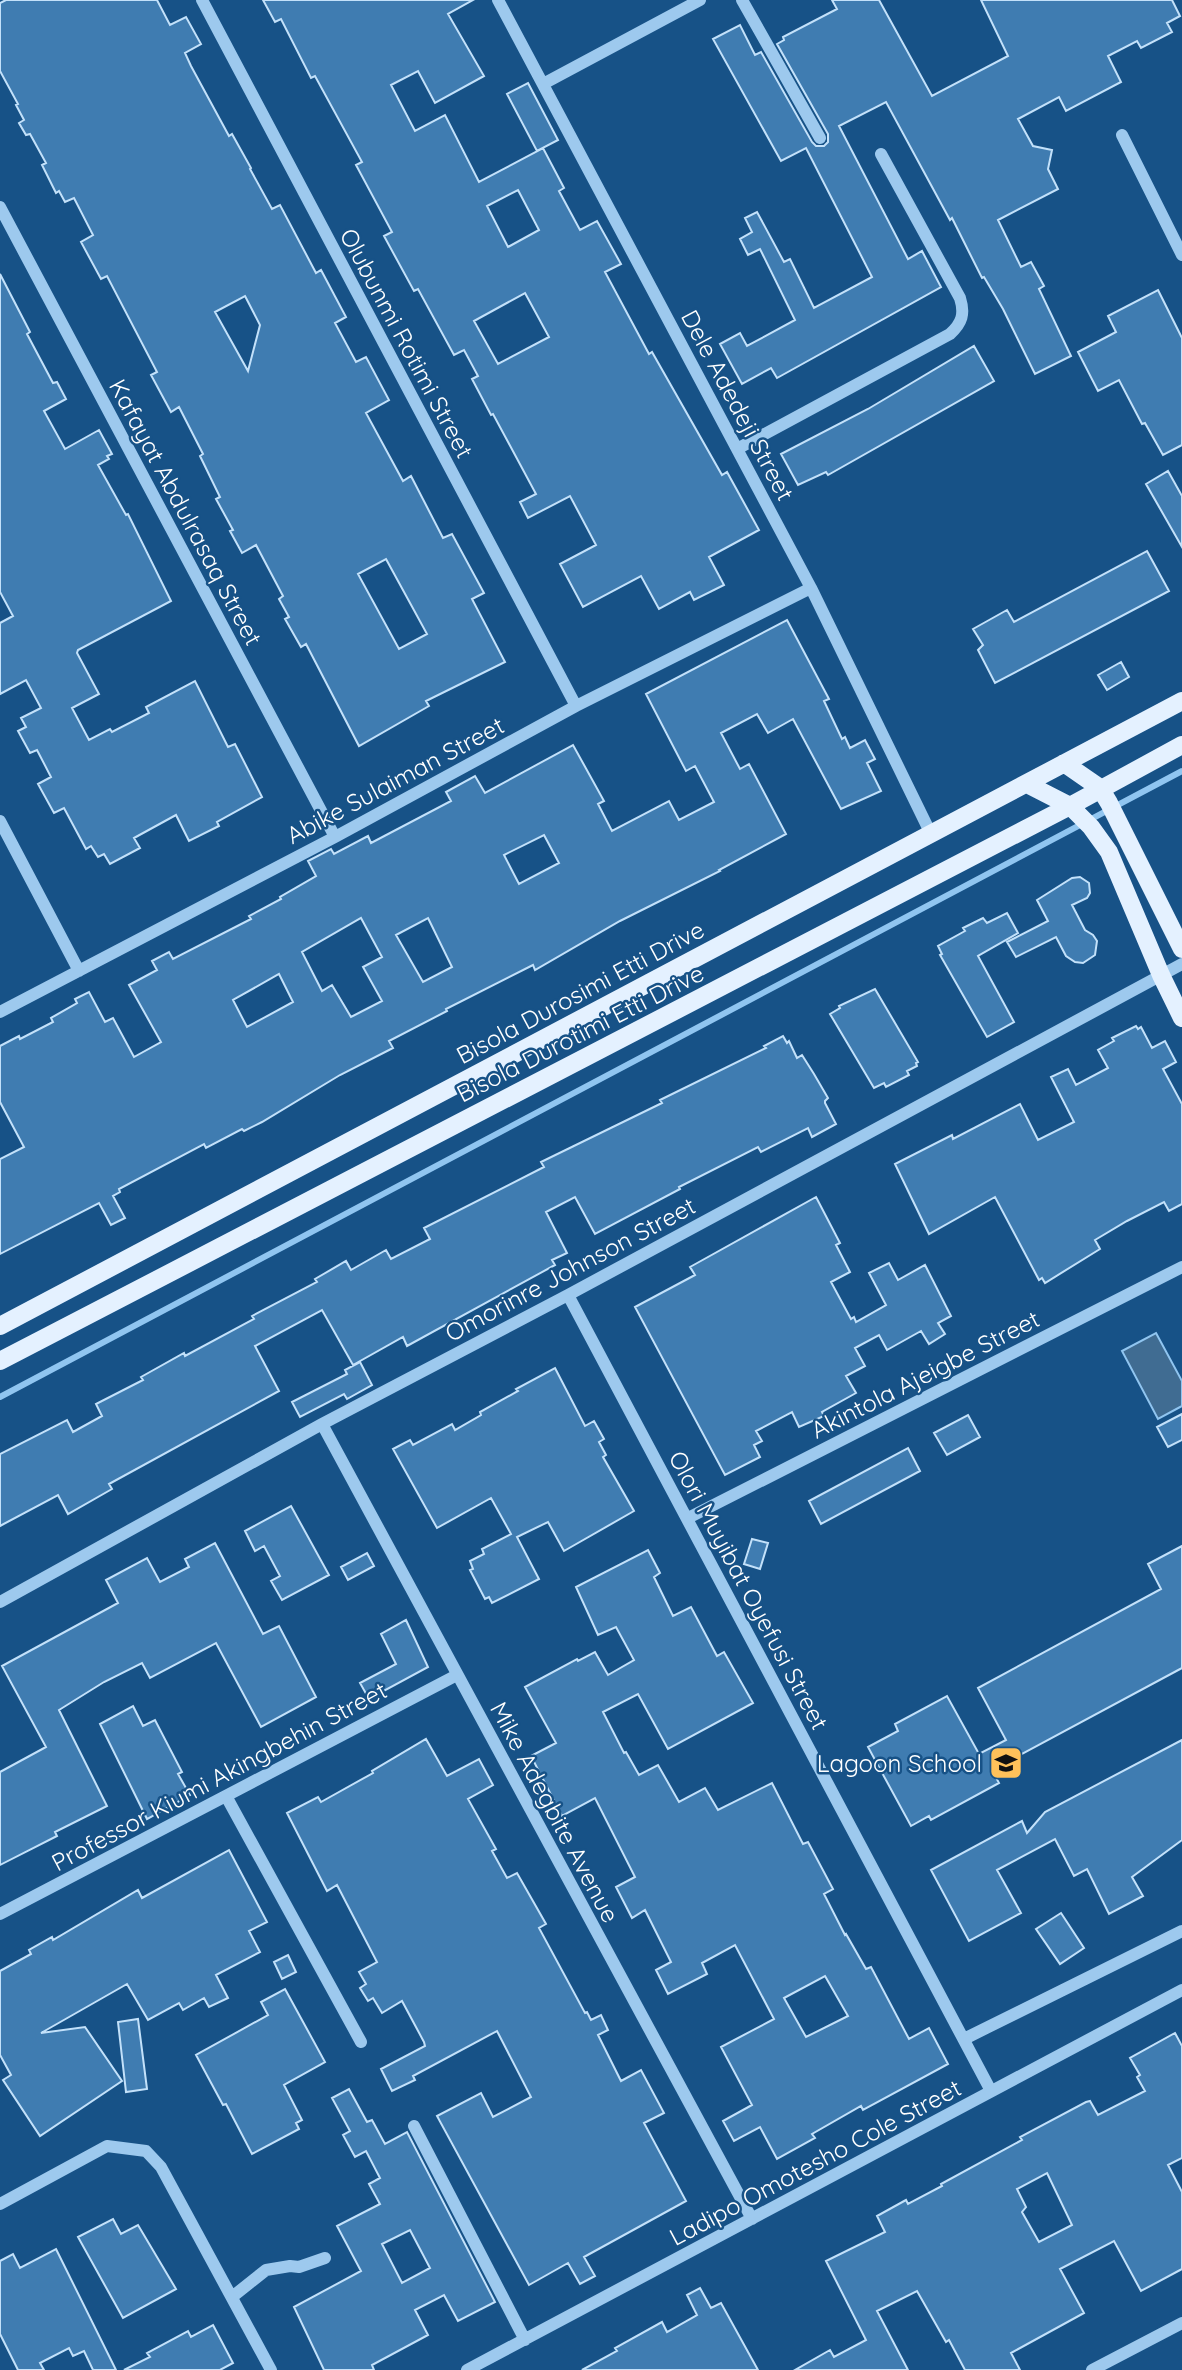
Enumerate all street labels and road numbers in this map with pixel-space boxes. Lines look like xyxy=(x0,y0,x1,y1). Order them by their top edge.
street label: Olubunmi Rotimi Street xyxy=(334,223,480,463)
street label: Dele Adedeji Street xyxy=(675,304,801,506)
street label: Kafayat Abdulrasaq Street xyxy=(103,374,269,650)
street label: Abike Sulaiman Street xyxy=(281,710,509,850)
street label: Bisola Durosimi Etti Drive xyxy=(451,914,709,1070)
street label: Bisola Durotimi Etti Drive xyxy=(451,958,709,1108)
street label: Omorinre Johnson Street xyxy=(440,1190,700,1348)
street label: Akintola Ajeigbe Street xyxy=(806,1303,1044,1445)
street label: Olori Muyibat Oyefusi Street xyxy=(663,1445,835,1735)
street label: Professor Kiumi Akingbehin Street xyxy=(46,1675,392,1877)
street label: Mike Adegbite Avenue xyxy=(484,1696,626,1928)
street label: Ladipo Omotesho Cole Street xyxy=(664,2072,966,2252)

